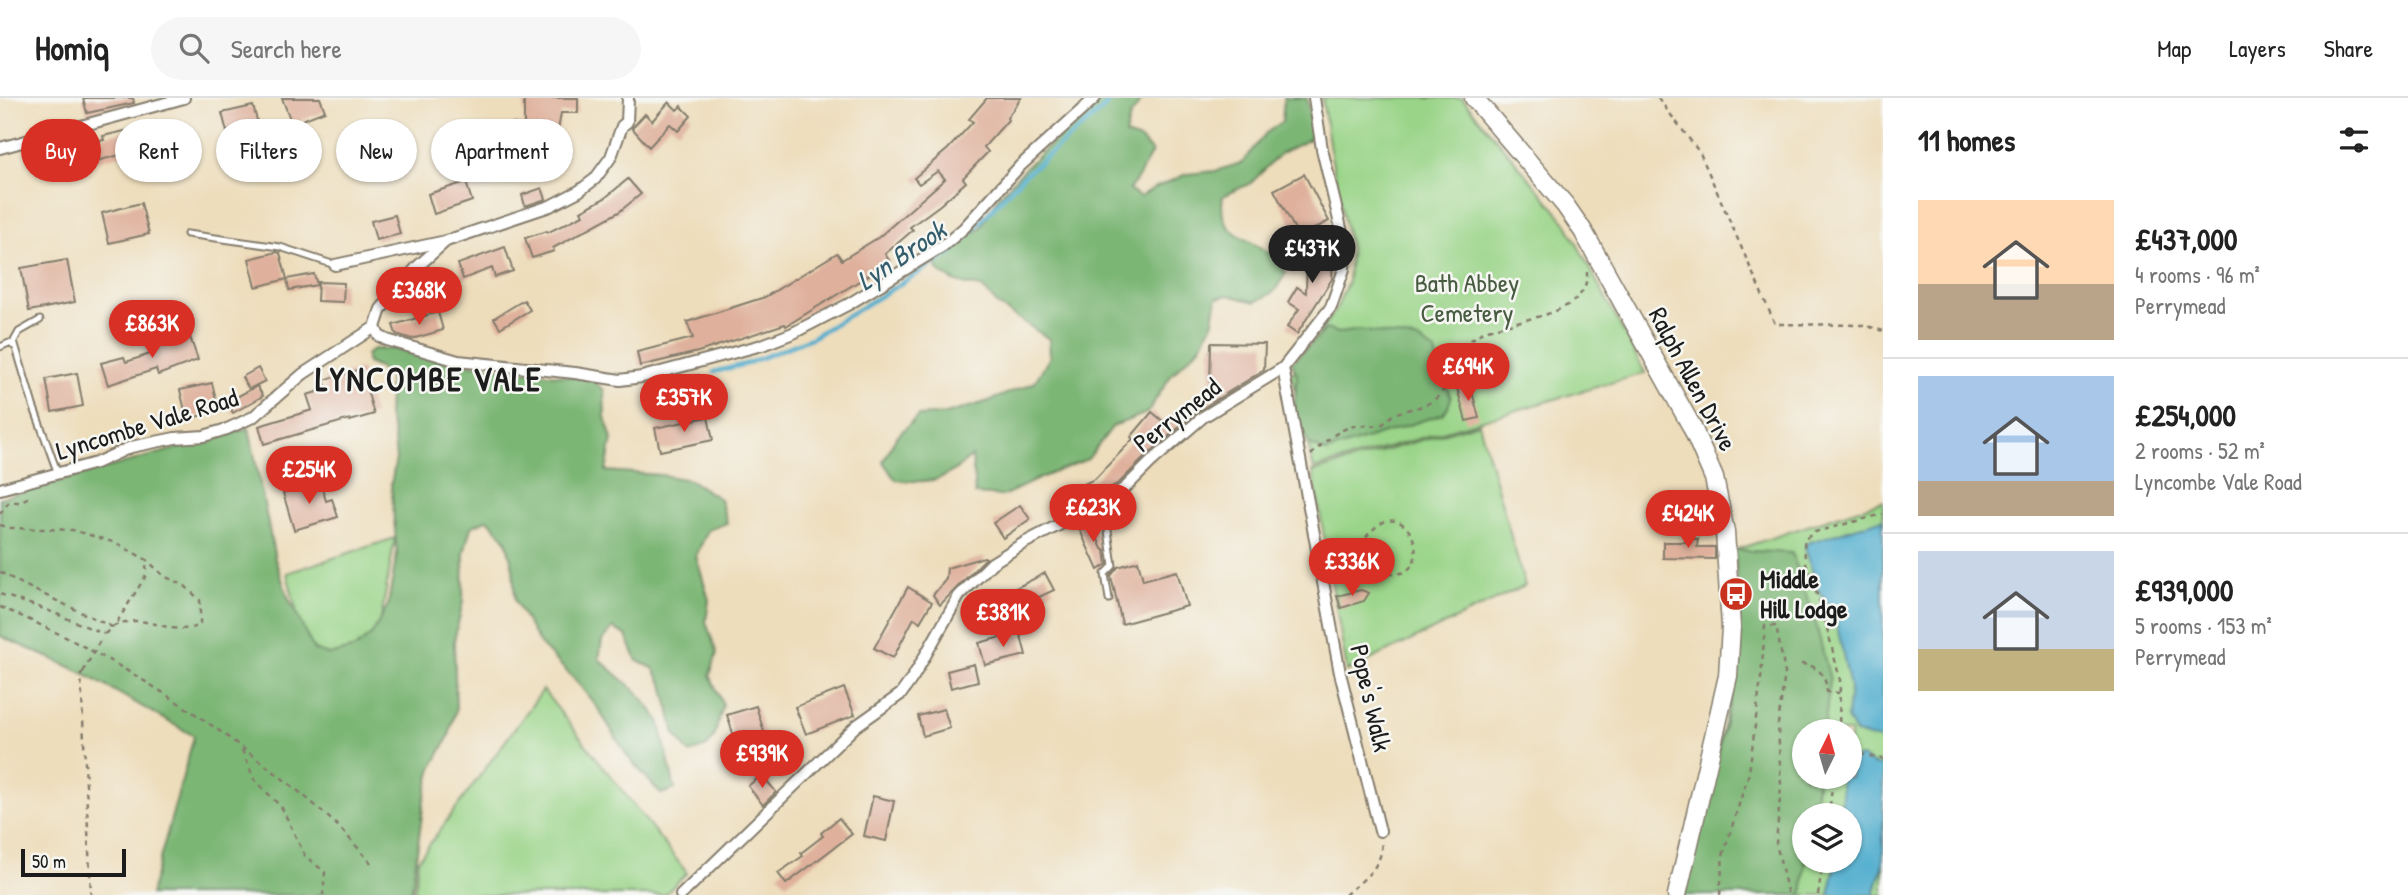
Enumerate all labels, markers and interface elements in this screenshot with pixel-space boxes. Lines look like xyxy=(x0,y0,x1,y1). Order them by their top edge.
search box xyxy=(151,17,641,80)
text: Homiq xyxy=(35,26,109,70)
icon: search xyxy=(175,29,213,67)
text: Search here xyxy=(231,31,342,66)
text: Map xyxy=(2157,32,2191,64)
text: Layers xyxy=(2229,32,2286,64)
text: Share xyxy=(2324,32,2373,64)
chip: Buy xyxy=(21,119,101,182)
chip: Rent xyxy=(115,119,202,182)
chip: Filters xyxy=(216,119,322,182)
chip: New xyxy=(336,119,417,182)
chip: Apartment xyxy=(431,119,573,182)
text: 11 homes xyxy=(1918,120,2015,160)
icon: filters xyxy=(2335,121,2373,159)
water label: Lyn Brook xyxy=(849,210,955,299)
text: £437,000 xyxy=(2135,219,2237,259)
pin: £437K xyxy=(1263,226,1361,285)
icon: home xyxy=(1974,228,2058,312)
text: £437K xyxy=(1285,232,1340,263)
text: 4 rooms · 96 m² xyxy=(2135,259,2260,290)
park label: Bath Abbey Cemetery xyxy=(1415,265,1519,330)
pin: £368K xyxy=(370,268,468,327)
text: £368K xyxy=(392,274,446,305)
text: Perrymead xyxy=(2135,290,2225,321)
pin: £863K xyxy=(103,300,201,360)
street label: Ralph Allen Drive xyxy=(1641,301,1746,457)
text: £863K xyxy=(125,307,179,338)
pin: £694K xyxy=(1419,344,1517,403)
text: £694K xyxy=(1443,350,1493,381)
district label: LYNCOMBE VALE xyxy=(316,357,542,401)
street label: Perrymead xyxy=(1126,369,1228,460)
pin: £357K xyxy=(635,374,733,434)
street label: Lyncombe Vale Road xyxy=(52,379,242,468)
text: £357K xyxy=(656,381,712,412)
text: £254,000 xyxy=(2135,395,2236,435)
icon: home xyxy=(1974,404,2058,488)
text: 2 rooms · 52 m² xyxy=(2135,435,2265,466)
pin: £254K xyxy=(260,446,358,506)
text: £254K xyxy=(282,453,336,484)
text: Lyncombe Vale Road xyxy=(2135,466,2302,497)
pin: £623K xyxy=(1044,484,1142,544)
pin: £424K xyxy=(1639,490,1737,550)
text: £623K xyxy=(1066,491,1120,522)
text: £424K xyxy=(1662,497,1714,528)
pin: £336K xyxy=(1303,538,1401,598)
text: £336K xyxy=(1325,545,1379,576)
place label: Middle Hill Lodge xyxy=(1760,561,1848,627)
text: £939,000 xyxy=(2135,570,2233,610)
bus stop icon: Middle Hill Lodge xyxy=(1717,575,1755,613)
icon: home xyxy=(1974,579,2058,663)
pin: £381K xyxy=(954,589,1052,649)
text: £381K xyxy=(976,596,1030,627)
text: 5 rooms · 153 m² xyxy=(2135,610,2272,641)
street label: Pope's Walk xyxy=(1342,641,1401,755)
text: Perrymead xyxy=(2135,641,2225,672)
north arrow xyxy=(1792,719,1862,789)
map controls xyxy=(1792,719,1862,873)
pin: £939K xyxy=(713,730,811,790)
text: £939K xyxy=(736,737,788,768)
button: layers xyxy=(1792,803,1862,873)
scale bar xyxy=(21,846,126,878)
text: 50 m xyxy=(32,848,66,874)

